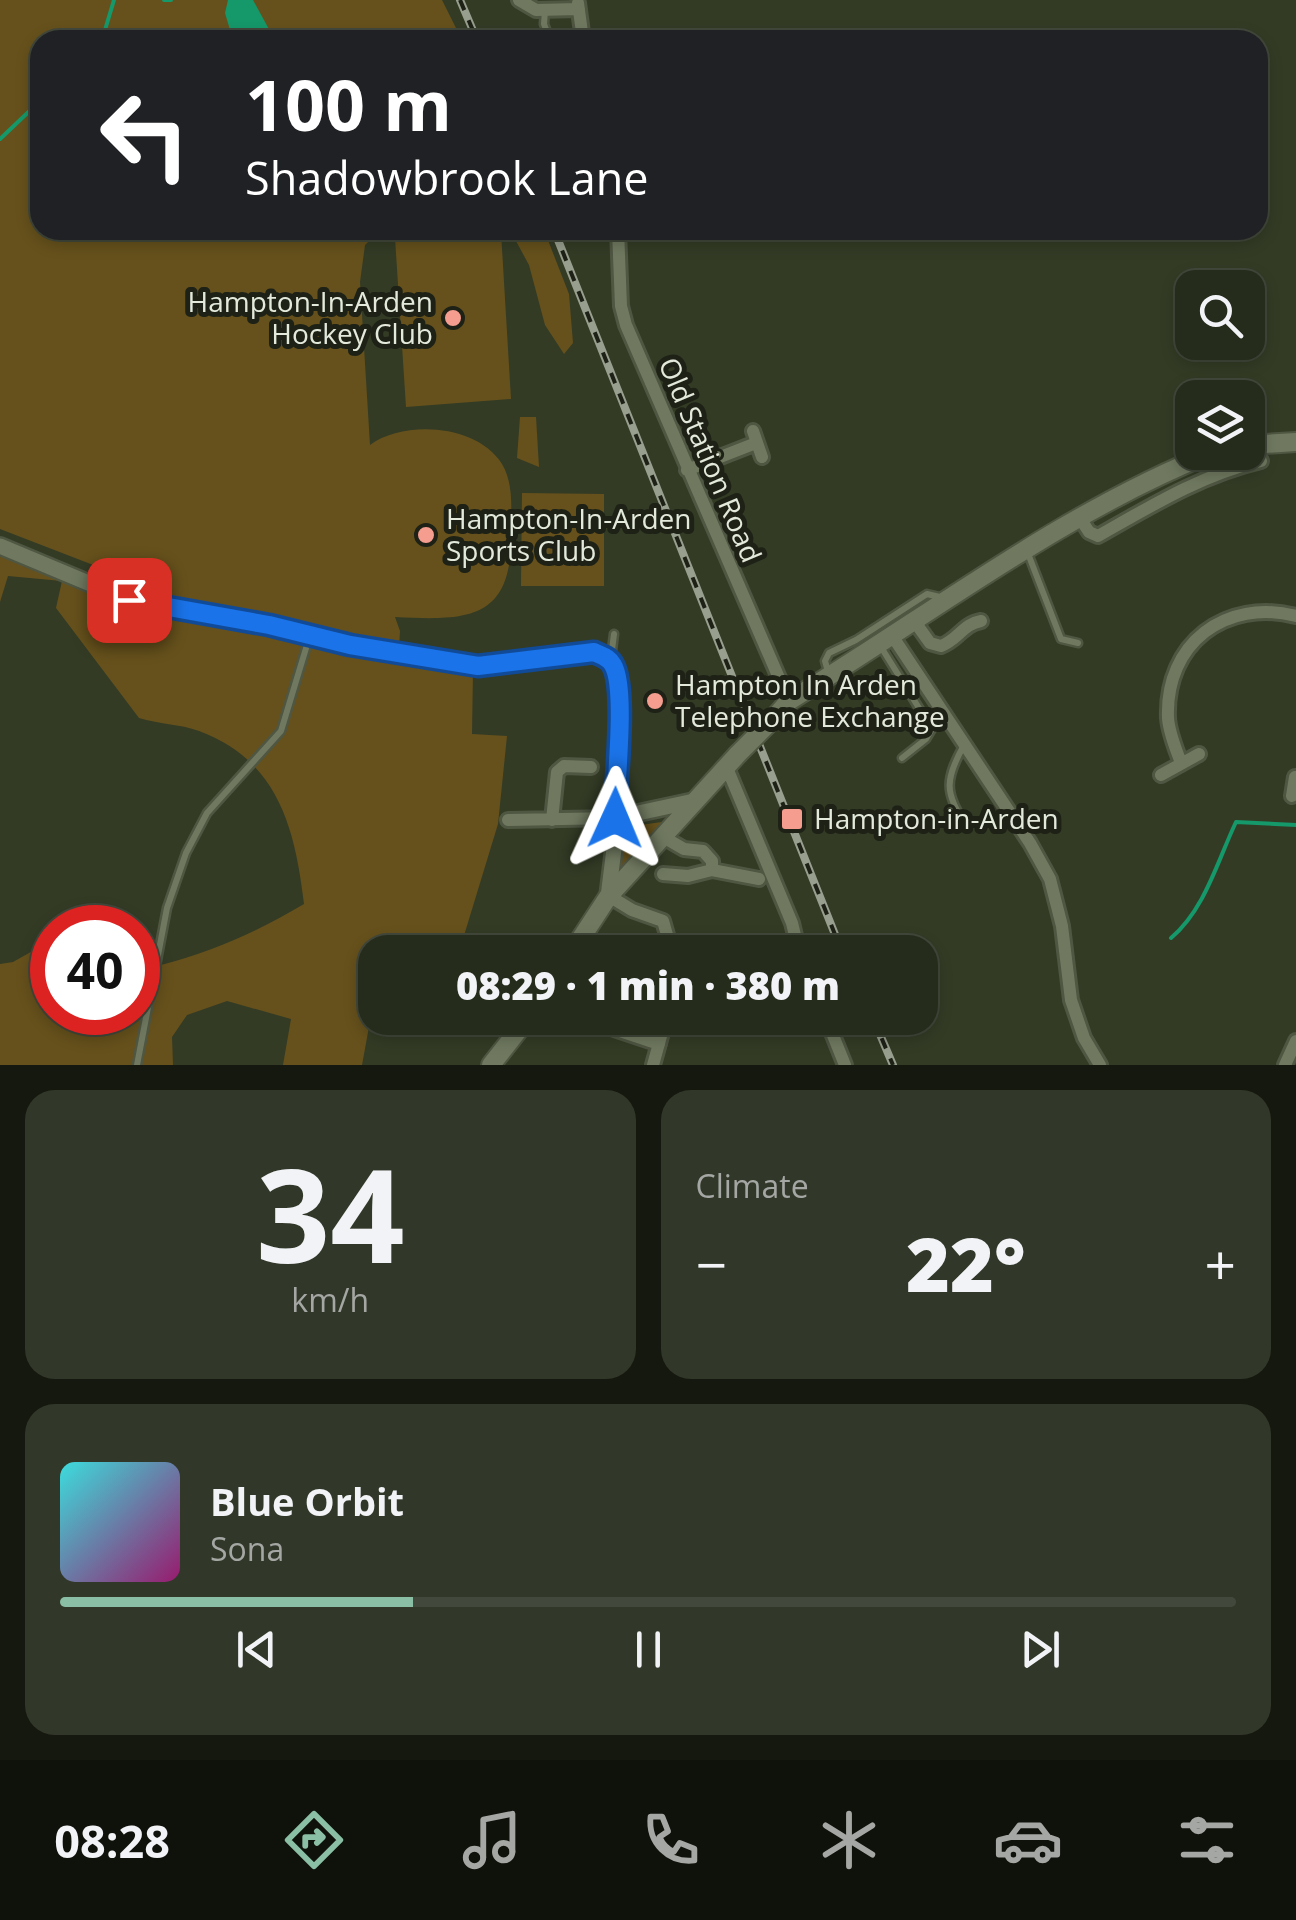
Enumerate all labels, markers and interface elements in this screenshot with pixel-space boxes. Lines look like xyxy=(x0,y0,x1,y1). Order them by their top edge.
text: 100 m xyxy=(245,56,452,152)
icon: left xyxy=(80,70,210,200)
text: Shadowbrook Lane xyxy=(245,147,649,208)
map controls xyxy=(1175,270,1265,470)
button: search xyxy=(1175,270,1265,360)
place label: Hampton-In-Arden Hockey Club xyxy=(188,282,433,352)
marker: Hampton-In-Arden Hockey Club xyxy=(442,307,464,329)
street label: Old Station Road xyxy=(651,351,771,568)
button: layers xyxy=(1175,380,1265,470)
place label: Hampton-In-Arden Sports Club xyxy=(446,499,691,569)
marker: Hampton-In-Arden Sports Club xyxy=(415,524,437,546)
pin xyxy=(87,558,172,643)
icon: arrive xyxy=(102,573,157,628)
place label: Hampton In Arden Telephone Exchange xyxy=(675,665,945,735)
marker: Hampton In Arden Telephone Exchange xyxy=(644,690,666,712)
position arrow xyxy=(563,766,667,870)
place label: Hampton-in-Arden xyxy=(814,799,1059,837)
marker: Hampton-in-Arden xyxy=(779,806,805,832)
speed limit sign: 40 xyxy=(30,905,160,1035)
text: 08:29 · 1 min · 380 m xyxy=(456,959,840,1011)
text: 34 xyxy=(256,1124,405,1301)
text: Climate xyxy=(696,1164,809,1207)
text: 22° xyxy=(906,1212,1026,1314)
text: − xyxy=(696,1226,727,1301)
text: + xyxy=(1205,1226,1236,1301)
text: km/h xyxy=(291,1278,369,1321)
text: Blue Orbit xyxy=(210,1475,404,1527)
text: Sona xyxy=(210,1527,284,1570)
icon: previous xyxy=(229,1622,284,1677)
icon: pause xyxy=(621,1622,676,1677)
icon: next xyxy=(1013,1622,1068,1677)
icon: directions xyxy=(279,1805,349,1875)
icon: music xyxy=(457,1805,527,1875)
icon: phone xyxy=(636,1805,706,1875)
icon: climate xyxy=(814,1805,884,1875)
icon: car xyxy=(993,1805,1063,1875)
icon: filters xyxy=(1172,1805,1242,1875)
text: 08:28 xyxy=(54,1810,170,1871)

